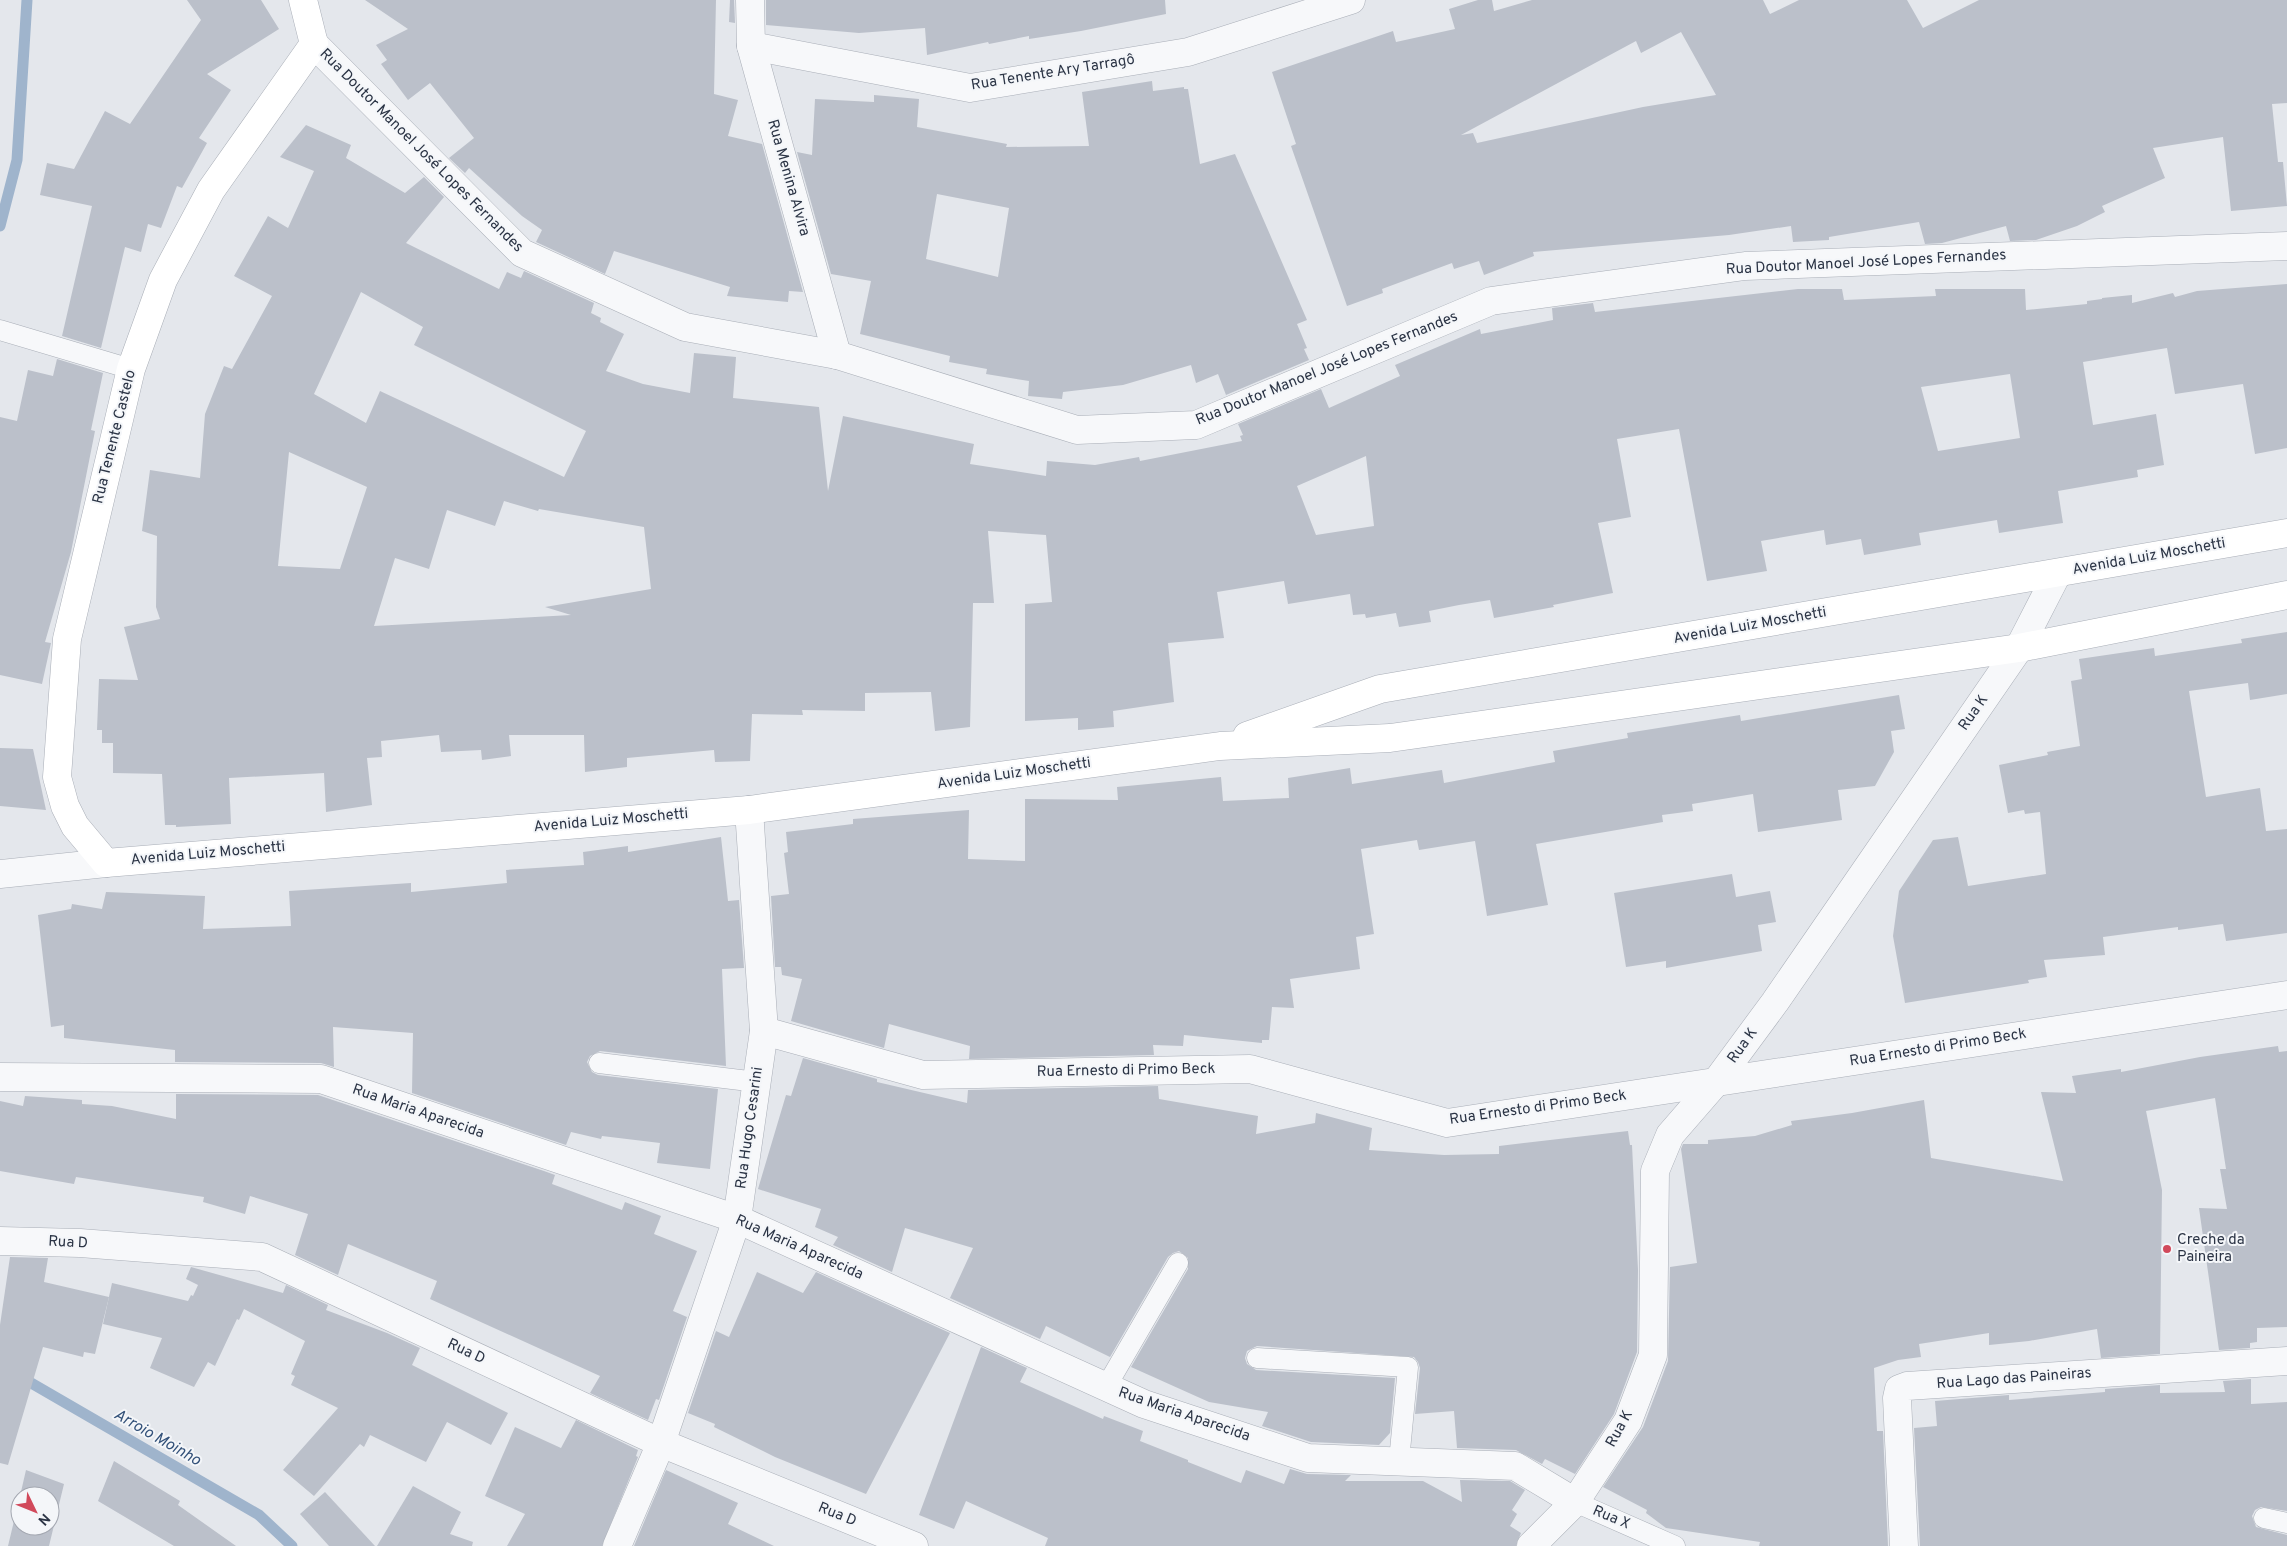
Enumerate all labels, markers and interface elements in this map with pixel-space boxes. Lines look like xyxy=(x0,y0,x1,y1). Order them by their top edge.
street label: Rua Doutor Manoel José Lopes Fernandes xyxy=(315,45,527,257)
street label: Rua Tenente Ary Tarragô xyxy=(970,51,1136,95)
street label: Rua Menina Alvira xyxy=(762,117,814,239)
street label: Rua Doutor Manoel José Lopes Fernandes xyxy=(1725,246,2007,280)
street label: Rua Doutor Manoel José Lopes Fernandes xyxy=(1193,308,1461,430)
street label: Rua Tenente Castelo xyxy=(89,368,141,506)
street label: Avenida Luiz Moschetti xyxy=(2071,534,2227,580)
street label: Avenida Luiz Moschetti xyxy=(1672,603,1828,649)
street label: Rua K xyxy=(1955,691,1993,735)
street label: Avenida Luiz Moschetti xyxy=(936,754,1092,794)
street label: Avenida Luiz Moschetti xyxy=(533,805,689,837)
street label: Avenida Luiz Moschetti xyxy=(130,838,286,870)
street label: Rua K xyxy=(1724,1024,1762,1068)
street label: Rua Ernesto di Primo Beck xyxy=(1848,1025,2028,1071)
street label: Rua Ernesto di Primo Beck xyxy=(1037,1060,1216,1082)
street label: Rua Hugo Cesarini xyxy=(732,1066,768,1190)
street label: Rua Maria Aparecida xyxy=(350,1081,486,1143)
street label: Rua Ernesto di Primo Beck xyxy=(1448,1086,1628,1130)
street label: Rua Maria Aparecida xyxy=(732,1211,866,1285)
place label: Creche da Paineira xyxy=(2177,1231,2245,1267)
street label: Rua D xyxy=(48,1232,88,1254)
marker: Creche da Paineira xyxy=(2161,1243,2173,1255)
street label: Rua D xyxy=(444,1335,488,1369)
street label: Rua Lago das Paineiras xyxy=(1936,1364,2092,1394)
street label: Rua Maria Aparecida xyxy=(1116,1384,1252,1446)
water label: Arroio Moinho xyxy=(110,1405,205,1471)
street label: Rua K xyxy=(1602,1407,1638,1451)
north arrow xyxy=(10,1486,60,1536)
street label: Rua D xyxy=(815,1499,859,1531)
street label: Rua X xyxy=(1589,1502,1633,1534)
text: N xyxy=(34,1509,53,1528)

